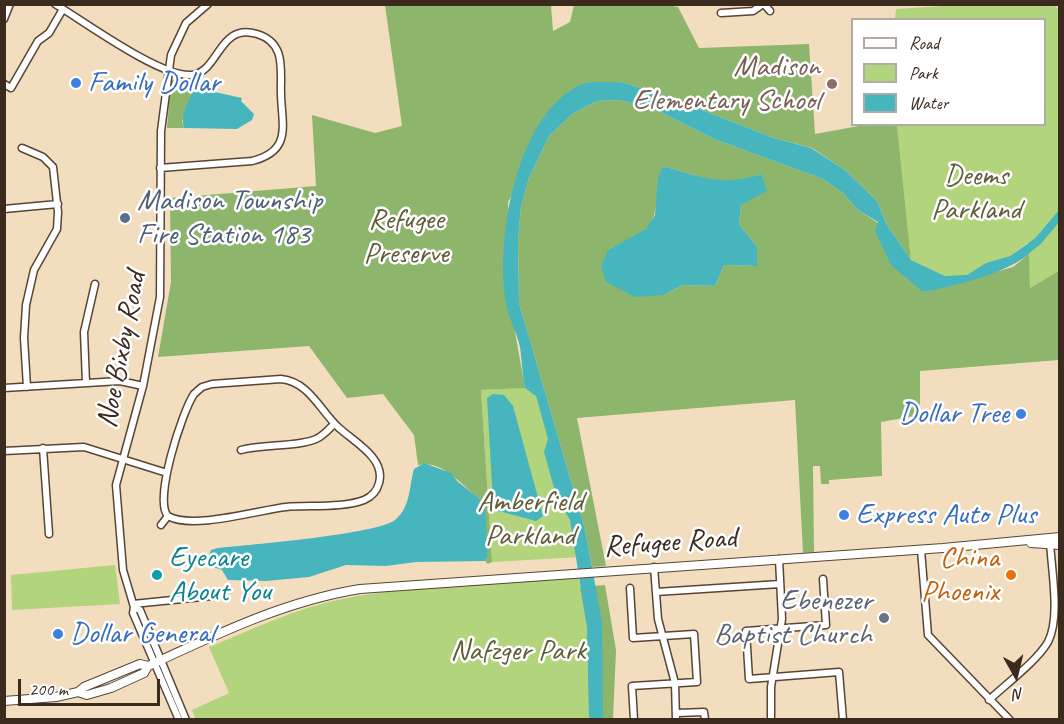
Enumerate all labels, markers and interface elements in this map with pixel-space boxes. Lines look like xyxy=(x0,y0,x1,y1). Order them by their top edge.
legend xyxy=(851,18,1046,126)
text: Road xyxy=(909,32,939,54)
place label: Madison Elementary School xyxy=(633,49,820,119)
text: Park xyxy=(909,62,938,84)
place label: Family Dollar xyxy=(88,65,220,101)
marker: Family Dollar xyxy=(69,76,83,90)
marker: Madison Elementary School xyxy=(825,77,839,91)
text: Water xyxy=(909,92,948,114)
park label: Deems Parkland xyxy=(931,158,1021,228)
place label: Madison Township Fire Station 183 xyxy=(137,183,322,254)
park label: Refugee Preserve xyxy=(364,202,448,272)
marker: Madison Township Fire Station 183 xyxy=(118,211,132,225)
street label: Noe Bixby Road xyxy=(89,269,155,431)
place label: Dollar Tree xyxy=(899,396,1009,432)
marker: Dollar Tree xyxy=(1014,407,1028,421)
park label: Amberfield Parkland xyxy=(477,484,583,554)
place label: Express Auto Plus xyxy=(856,497,1036,533)
marker: Express Auto Plus xyxy=(837,508,851,522)
street label: Refugee Road xyxy=(602,520,738,566)
place label: Eyecare About You xyxy=(169,540,271,610)
place label: China Phoenix xyxy=(921,540,999,610)
marker: Eyecare About You xyxy=(150,568,164,582)
marker: China Phoenix xyxy=(1004,568,1018,582)
place label: Ebenezer Baptist Church xyxy=(714,583,872,654)
marker: Ebenezer Baptist Church xyxy=(877,611,891,625)
place label: Dollar General xyxy=(70,616,214,652)
marker: Dollar General xyxy=(51,627,65,641)
park label: Nafzger Park xyxy=(450,633,586,669)
north arrow xyxy=(986,646,1046,706)
scale bar xyxy=(21,667,164,705)
text: 200 m xyxy=(29,678,68,700)
text: N xyxy=(1012,683,1025,704)

